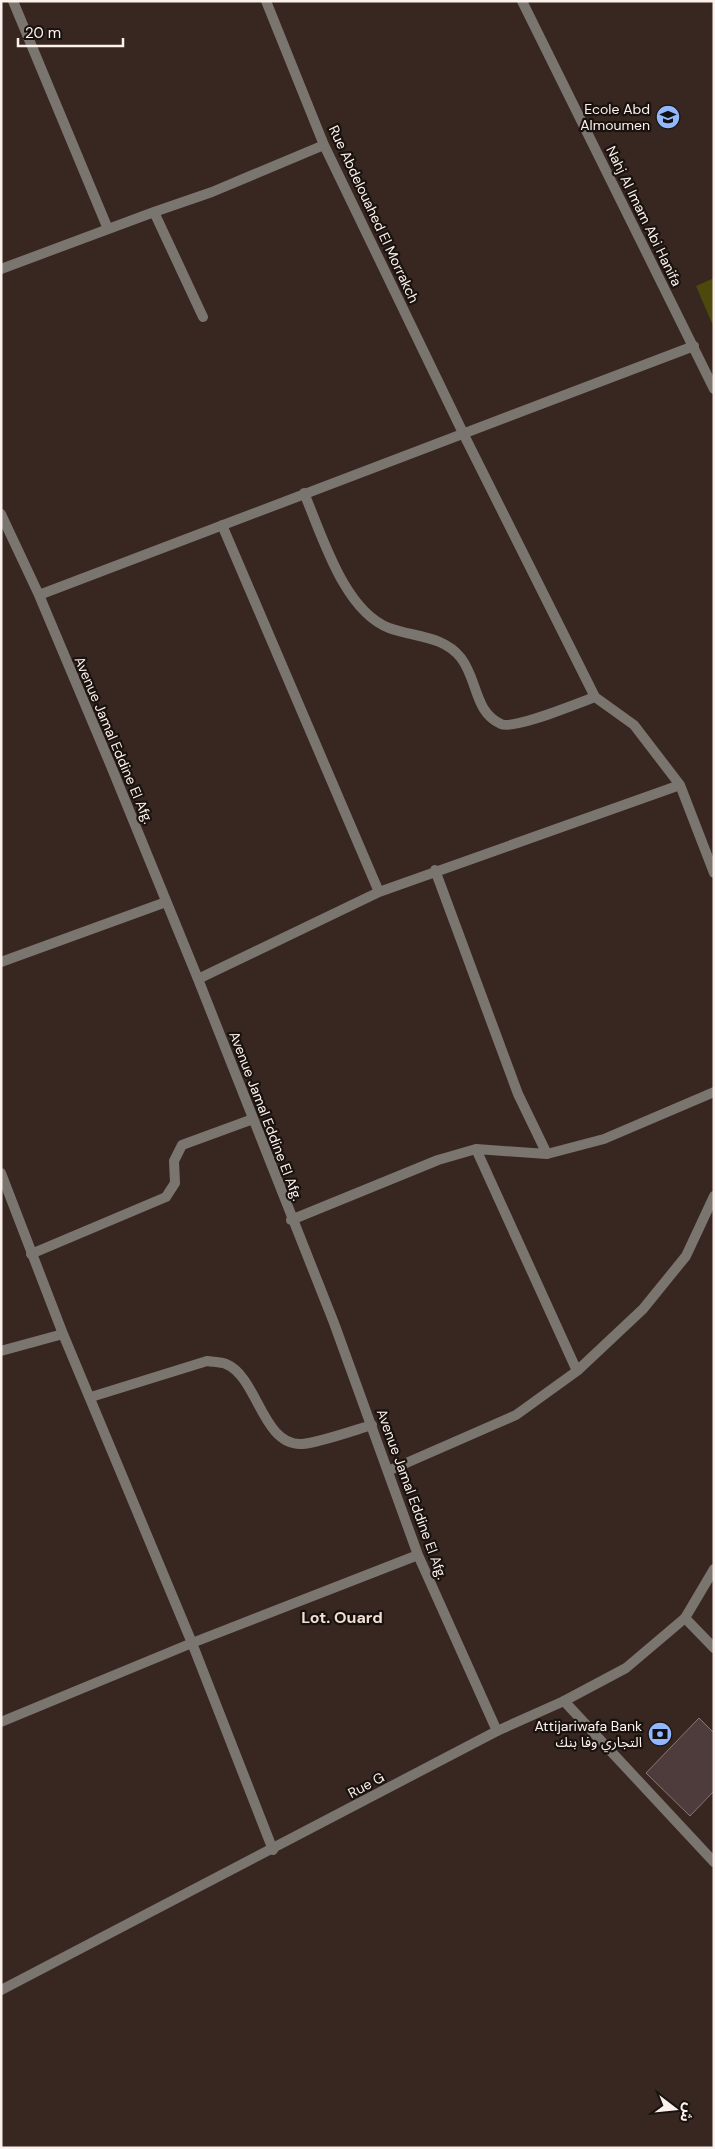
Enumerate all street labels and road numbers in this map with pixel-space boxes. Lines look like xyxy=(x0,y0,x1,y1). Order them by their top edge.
street label: Rue Abdelouahed El Morrakch xyxy=(325,122,423,306)
street label: Nahj Al Imam Abi Hanifa xyxy=(602,143,686,289)
street label: Avenue Jamal Eddine El Afg. xyxy=(71,654,158,827)
street label: Avenue Jamal Eddine El Afg. xyxy=(225,1029,307,1203)
street label: Avenue Jamal Eddine El Afg. xyxy=(373,1406,451,1582)
street label: Rue G xyxy=(345,1768,387,1802)

